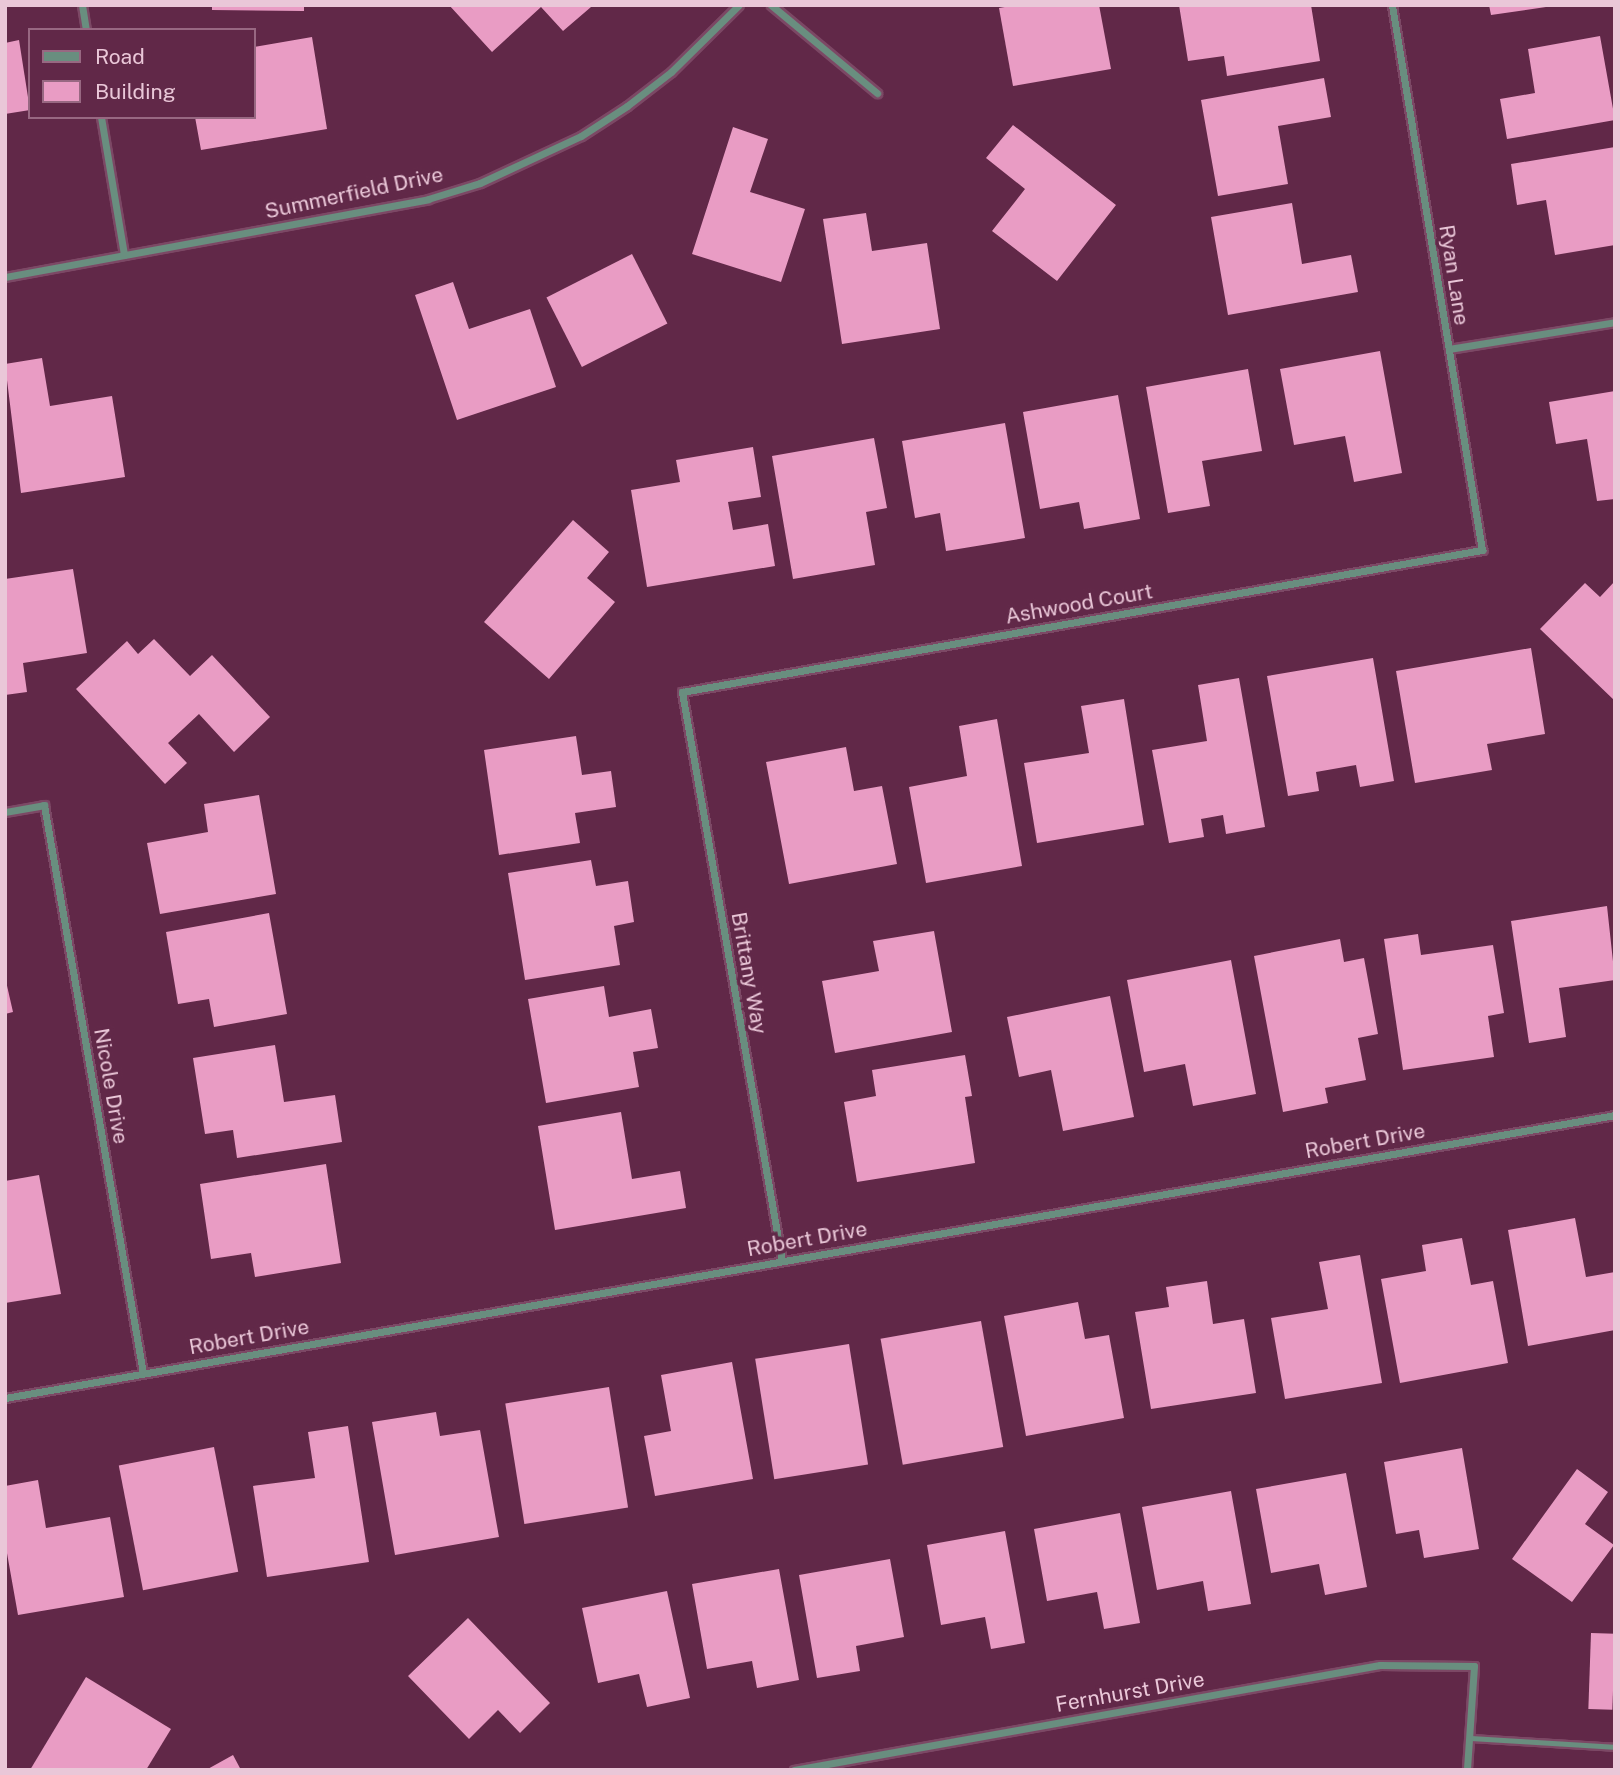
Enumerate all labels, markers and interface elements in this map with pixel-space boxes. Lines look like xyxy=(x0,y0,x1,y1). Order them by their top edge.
legend xyxy=(28,28,256,119)
text: Road xyxy=(95,44,145,69)
text: Building xyxy=(95,79,176,104)
street label: Summerfield Drive xyxy=(263,162,445,224)
street label: Ryan Lane xyxy=(1434,223,1474,327)
street label: Ashwood Court xyxy=(1003,579,1155,629)
street label: Brittany Way xyxy=(726,910,772,1036)
street label: Nicole Drive xyxy=(88,1026,134,1146)
street label: Robert Drive xyxy=(1303,1118,1427,1164)
street label: Robert Drive xyxy=(745,1216,869,1262)
street label: Robert Drive xyxy=(187,1314,311,1360)
street label: Fernhurst Drive xyxy=(1054,1666,1206,1718)

